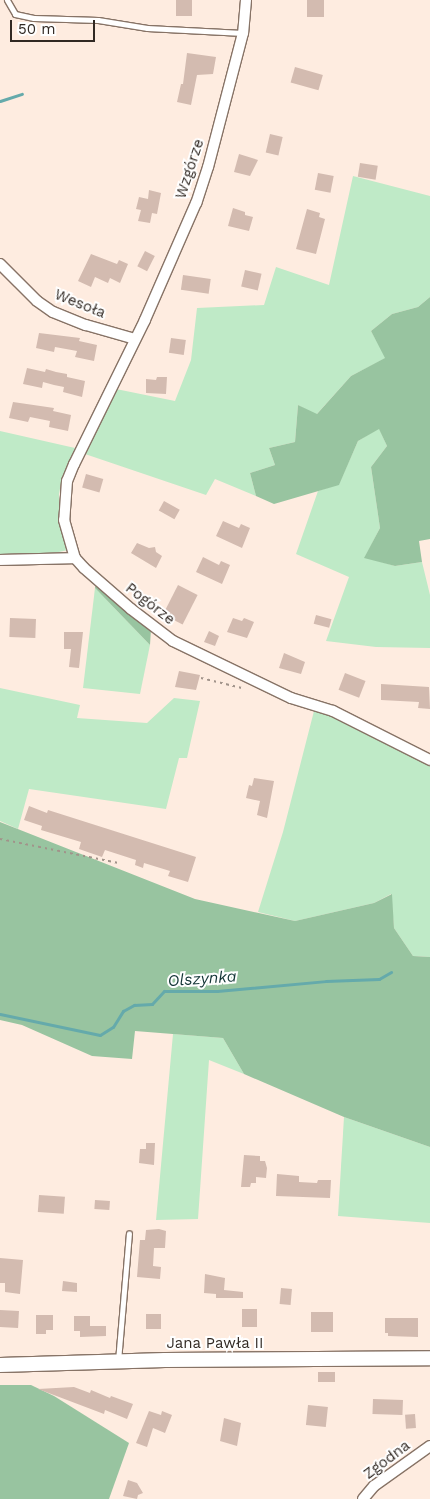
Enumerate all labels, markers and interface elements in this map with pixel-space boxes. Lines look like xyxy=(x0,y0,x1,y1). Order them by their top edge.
scale bar xyxy=(12,10,98,42)
text: 50 m xyxy=(18,20,55,38)
street label: Wzgórze xyxy=(172,137,208,201)
street label: Wesoła xyxy=(52,286,108,322)
street label: Pogórze xyxy=(122,579,178,629)
water label: Olszynka xyxy=(167,967,237,991)
street label: Jana Pawła II xyxy=(166,1335,264,1353)
street label: Zgodna xyxy=(360,1437,414,1483)

